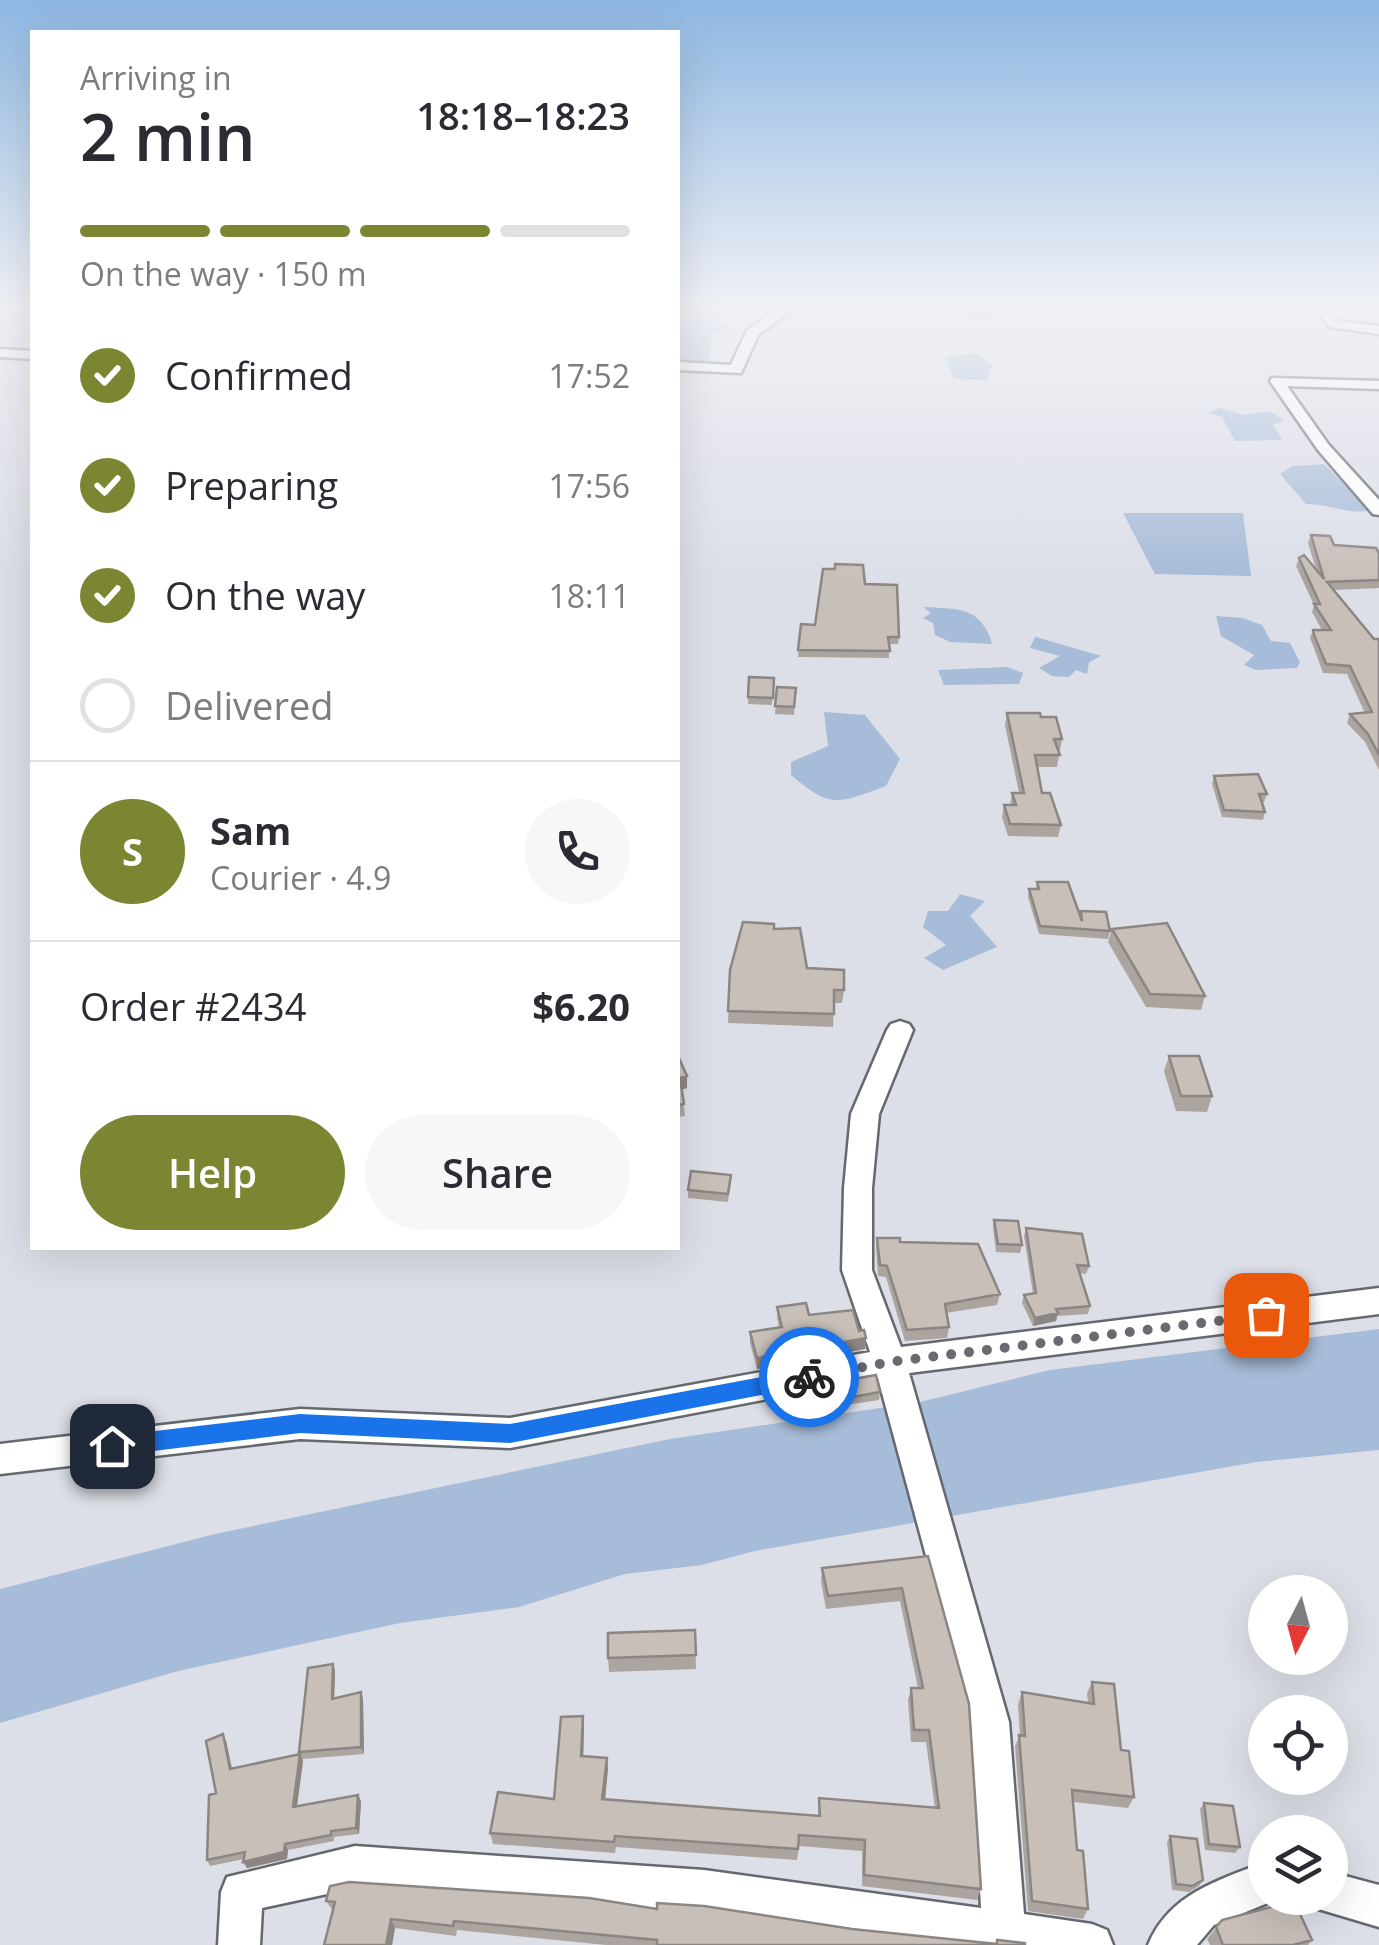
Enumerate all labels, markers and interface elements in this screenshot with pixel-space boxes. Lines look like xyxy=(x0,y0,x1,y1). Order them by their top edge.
text: Arriving in xyxy=(80,56,232,99)
text: 18:18–18:23 xyxy=(416,89,630,141)
text: 2 min xyxy=(80,92,255,180)
text: On the way · 150 m xyxy=(80,252,367,295)
icon: check xyxy=(80,348,135,403)
text: Confirmed xyxy=(165,349,353,401)
text: 17:52 xyxy=(548,354,630,397)
icon: check xyxy=(80,458,135,513)
text: Preparing xyxy=(165,459,338,511)
text: 17:56 xyxy=(548,464,630,507)
icon: check xyxy=(80,568,135,623)
text: On the way xyxy=(165,569,365,621)
text: 18:11 xyxy=(548,574,630,617)
text: Delivered xyxy=(165,679,334,731)
button: phone xyxy=(525,799,630,904)
text: Sam xyxy=(210,804,291,856)
text: S xyxy=(122,825,143,877)
text: Courier · 4.9 xyxy=(210,856,391,899)
text: Order #2434 xyxy=(80,980,307,1032)
text: $6.20 xyxy=(532,980,630,1032)
button: Help xyxy=(80,1115,345,1230)
button: Share xyxy=(365,1115,630,1230)
pin xyxy=(1224,1273,1309,1358)
icon: bag xyxy=(1239,1288,1294,1343)
courier xyxy=(759,1327,859,1427)
icon: bike xyxy=(782,1350,837,1405)
pin xyxy=(70,1404,155,1489)
icon: home xyxy=(85,1419,140,1474)
north arrow xyxy=(1248,1575,1348,1675)
map controls xyxy=(1248,1575,1348,1915)
button: locate xyxy=(1248,1695,1348,1795)
button: layers xyxy=(1248,1815,1348,1915)

